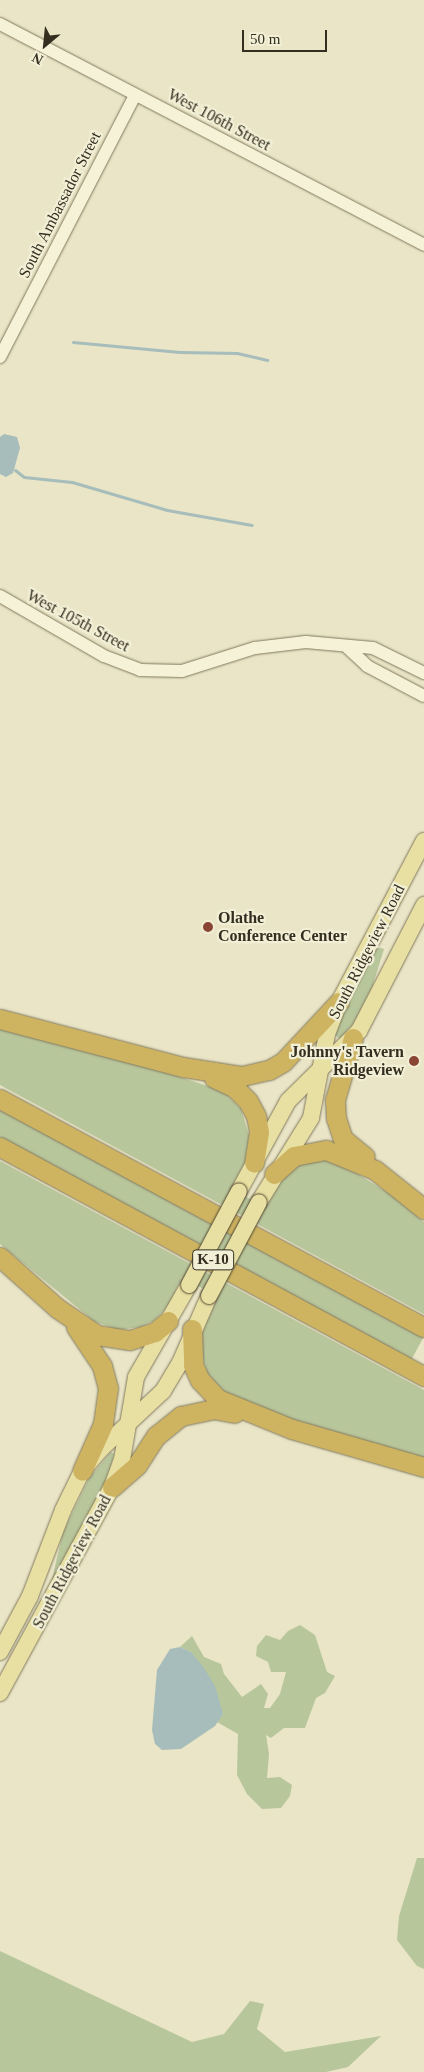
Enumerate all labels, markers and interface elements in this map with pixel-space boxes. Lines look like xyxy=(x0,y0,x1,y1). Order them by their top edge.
north arrow xyxy=(20,20,70,70)
scale bar xyxy=(244,20,329,52)
text: 50 m xyxy=(250,31,280,47)
text: N xyxy=(30,50,46,68)
street label: West 106th Street xyxy=(164,85,274,155)
street label: South Ambassador Street xyxy=(15,128,105,282)
street label: West 105th Street xyxy=(23,586,133,656)
street label: South Ridgeview Road xyxy=(325,882,409,1022)
place label: Olathe Conference Center xyxy=(218,908,347,946)
marker: Olathe Conference Center xyxy=(202,921,214,933)
place label: Johnny's Tavern Ridgeview xyxy=(290,1042,404,1080)
marker: Johnny's Tavern Ridgeview xyxy=(408,1055,420,1067)
road number: K-10 xyxy=(192,1248,234,1272)
street label: South Ridgeview Road xyxy=(29,1492,115,1632)

